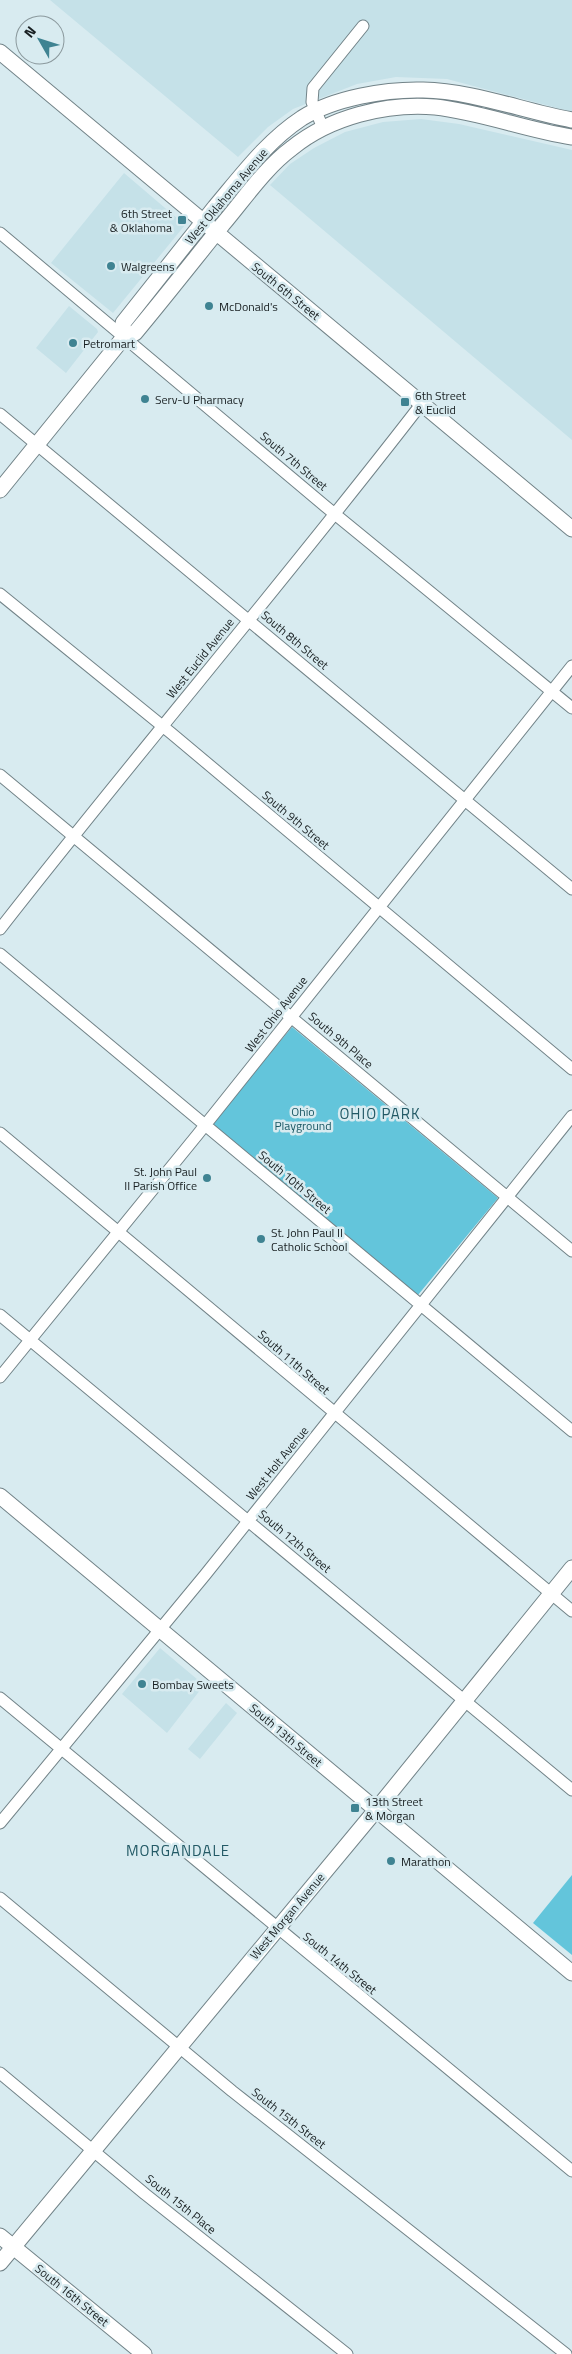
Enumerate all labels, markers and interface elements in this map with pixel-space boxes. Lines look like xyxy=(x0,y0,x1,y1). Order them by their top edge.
north arrow xyxy=(15,15,65,65)
text: N xyxy=(18,21,41,42)
street label: West Oklahoma Avenue xyxy=(180,144,272,248)
place label: 6th Street & Oklahoma xyxy=(110,204,173,237)
marker: 6th Street & Oklahoma xyxy=(176,214,188,226)
place label: Walgreens xyxy=(121,257,175,276)
street label: South 6th Street xyxy=(248,257,325,325)
marker: Walgreens xyxy=(105,260,117,272)
place label: McDonald's xyxy=(219,297,278,316)
marker: McDonald's xyxy=(203,300,215,312)
place label: Petromart xyxy=(83,334,136,353)
marker: Petromart xyxy=(67,337,79,349)
place label: 6th Street & Euclid xyxy=(415,386,467,419)
place label: Serv-U Pharmacy xyxy=(155,390,244,409)
marker: Serv-U Pharmacy xyxy=(139,393,151,405)
marker: 6th Street & Euclid xyxy=(399,396,411,408)
street label: South 7th Street xyxy=(256,427,333,496)
street label: South 8th Street xyxy=(257,606,334,675)
street label: West Euclid Avenue xyxy=(161,614,239,702)
street label: South 9th Street xyxy=(258,786,335,855)
street label: West Ohio Avenue xyxy=(240,972,312,1056)
street label: South 9th Place xyxy=(304,1007,378,1073)
park label: Ohio Playground xyxy=(274,1102,332,1135)
district label: OHIO PARK xyxy=(339,1102,421,1125)
street label: South 10th Street xyxy=(254,1146,336,1219)
place label: St. John Paul II Parish Office xyxy=(124,1162,197,1195)
marker: St. John Paul II Parish Office xyxy=(201,1172,213,1184)
place label: St. John Paul II Catholic School xyxy=(271,1223,347,1256)
marker: St. John Paul II Catholic School xyxy=(255,1233,267,1245)
street label: South 11th Street xyxy=(254,1325,335,1399)
street label: West Holt Avenue xyxy=(241,1422,313,1504)
street label: South 12th Street xyxy=(254,1505,336,1578)
place label: Bombay Sweets xyxy=(152,1675,234,1694)
marker: Bombay Sweets xyxy=(136,1678,148,1690)
street label: South 13th Street xyxy=(245,1699,327,1772)
place label: 13th Street & Morgan xyxy=(365,1792,423,1825)
marker: 13th Street & Morgan xyxy=(349,1802,361,1814)
district label: MORGANDALE xyxy=(126,1839,230,1862)
place label: Marathon xyxy=(401,1852,451,1871)
marker: Marathon xyxy=(385,1855,397,1867)
street label: West Morgan Avenue xyxy=(245,1868,329,1964)
street label: South 14th Street xyxy=(299,1927,382,1999)
street label: South 15th Street xyxy=(248,2083,331,2154)
street label: South 15th Place xyxy=(141,2169,221,2239)
street label: South 16th Street xyxy=(31,2259,114,2331)

